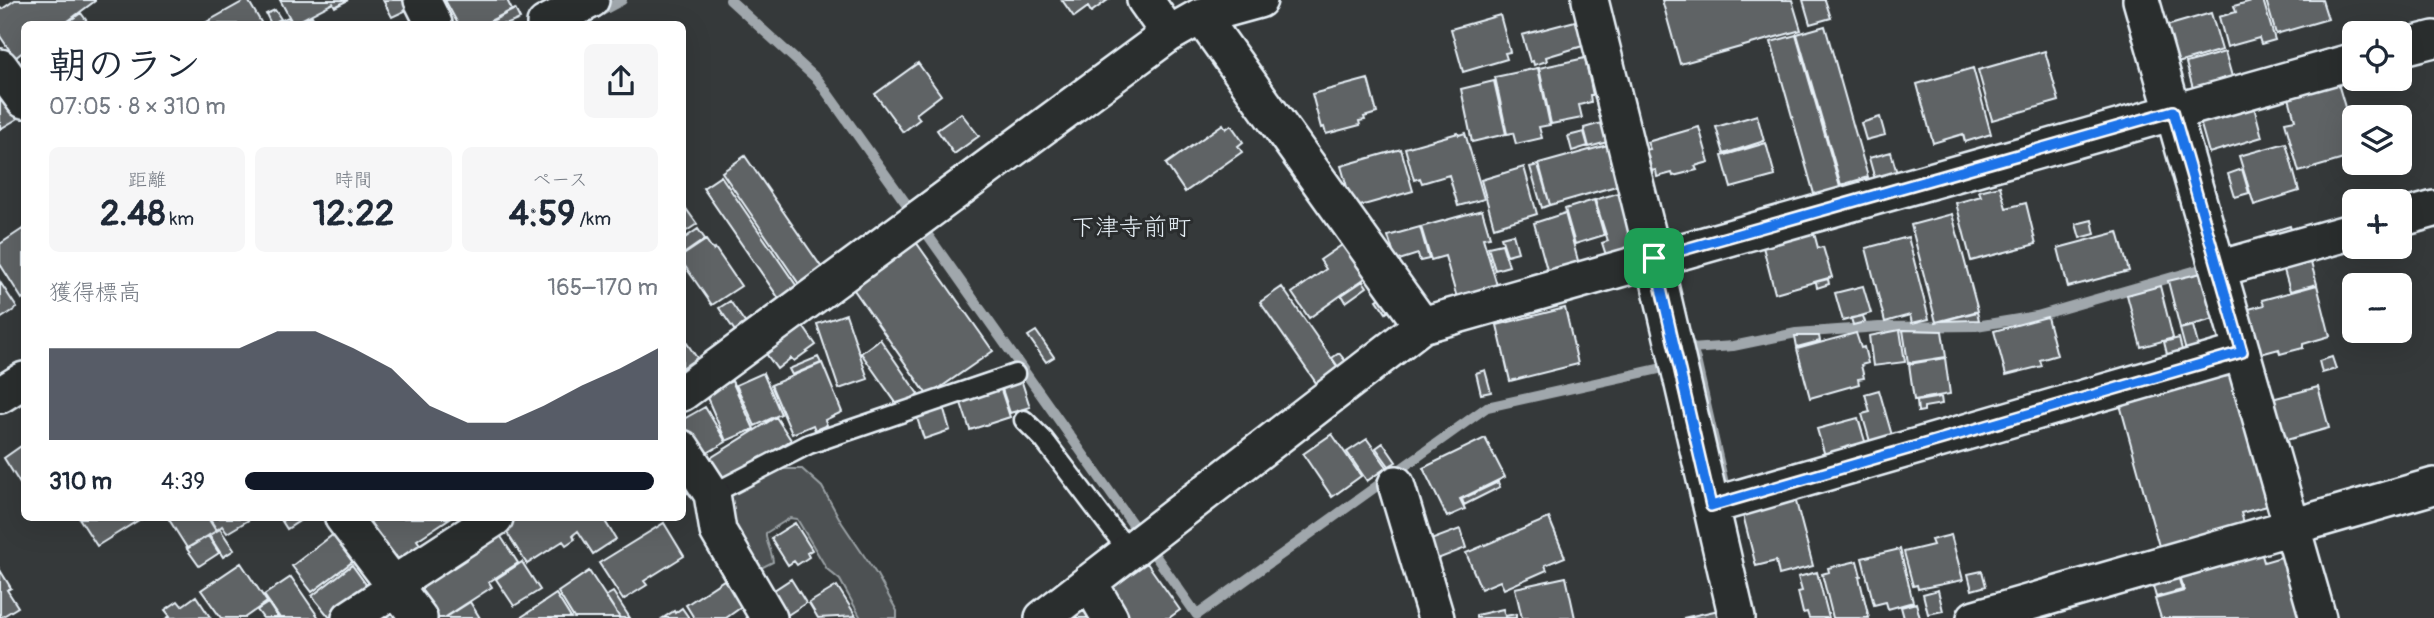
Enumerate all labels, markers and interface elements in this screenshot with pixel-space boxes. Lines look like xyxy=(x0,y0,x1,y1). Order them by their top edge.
map controls xyxy=(2342,21,2412,343)
button: locate xyxy=(2342,21,2412,91)
text: 朝のラン xyxy=(49,42,201,90)
button: share xyxy=(584,44,658,118)
text: 07:05 · 8 × 310 m xyxy=(49,92,226,121)
button: layers xyxy=(2342,105,2412,175)
text: 距離 xyxy=(128,168,166,192)
text: 時間 xyxy=(334,168,373,192)
text: ペース xyxy=(532,168,588,192)
button: + xyxy=(2342,189,2412,259)
text: 2.48 xyxy=(100,192,165,236)
text: 12:22 xyxy=(313,192,394,236)
text: 4:59 xyxy=(509,192,575,236)
text: km xyxy=(165,207,194,231)
text: /km xyxy=(575,207,611,231)
district label: 下津寺前町 xyxy=(1071,213,1191,242)
pin xyxy=(1624,228,1684,288)
icon: arrive xyxy=(1635,239,1673,277)
text: 165–170 m xyxy=(547,273,658,302)
button: − xyxy=(2342,273,2412,343)
text: 獲得標高 xyxy=(49,278,141,307)
text: 310 m xyxy=(49,467,112,496)
text: 4:39 xyxy=(161,467,205,496)

